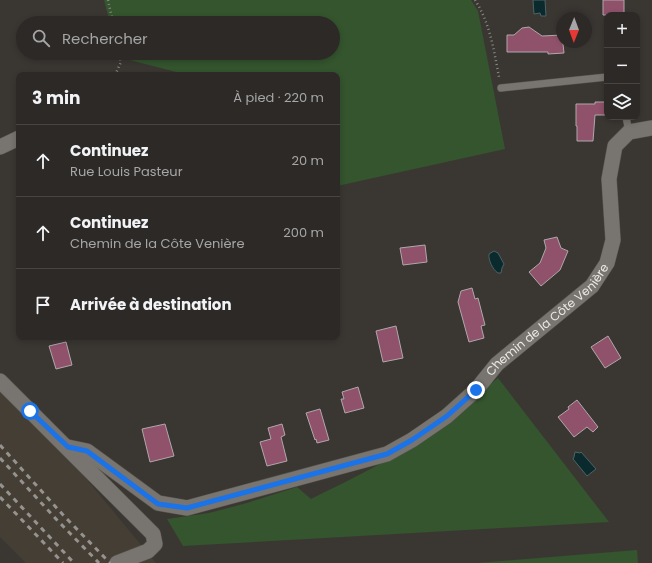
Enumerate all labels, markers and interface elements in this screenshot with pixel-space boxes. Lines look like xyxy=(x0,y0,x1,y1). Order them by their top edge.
north arrow xyxy=(556,12,592,48)
map controls xyxy=(604,12,640,120)
button: + xyxy=(604,12,640,48)
search box xyxy=(16,16,340,60)
icon: search xyxy=(30,27,52,49)
text: Rechercher xyxy=(62,28,148,49)
button: − xyxy=(604,48,640,84)
button: layers xyxy=(604,84,640,120)
text: 3 min xyxy=(32,86,80,110)
text: À pied · 220 m xyxy=(233,88,324,107)
text: Continuez xyxy=(70,140,149,161)
icon: ahead xyxy=(32,150,54,172)
text: 20 m xyxy=(291,151,324,170)
text: Rue Louis Pasteur xyxy=(70,162,183,181)
text: Continuez xyxy=(70,212,149,233)
icon: ahead xyxy=(32,222,54,244)
text: 200 m xyxy=(283,223,324,242)
text: Chemin de la Côte Venière xyxy=(70,234,245,253)
street label: Chemin de la Côte Venière xyxy=(482,260,613,379)
icon: arrive xyxy=(32,294,54,316)
text: Arrivée à destination xyxy=(70,294,232,315)
route end xyxy=(467,381,485,399)
route start xyxy=(21,402,39,420)

